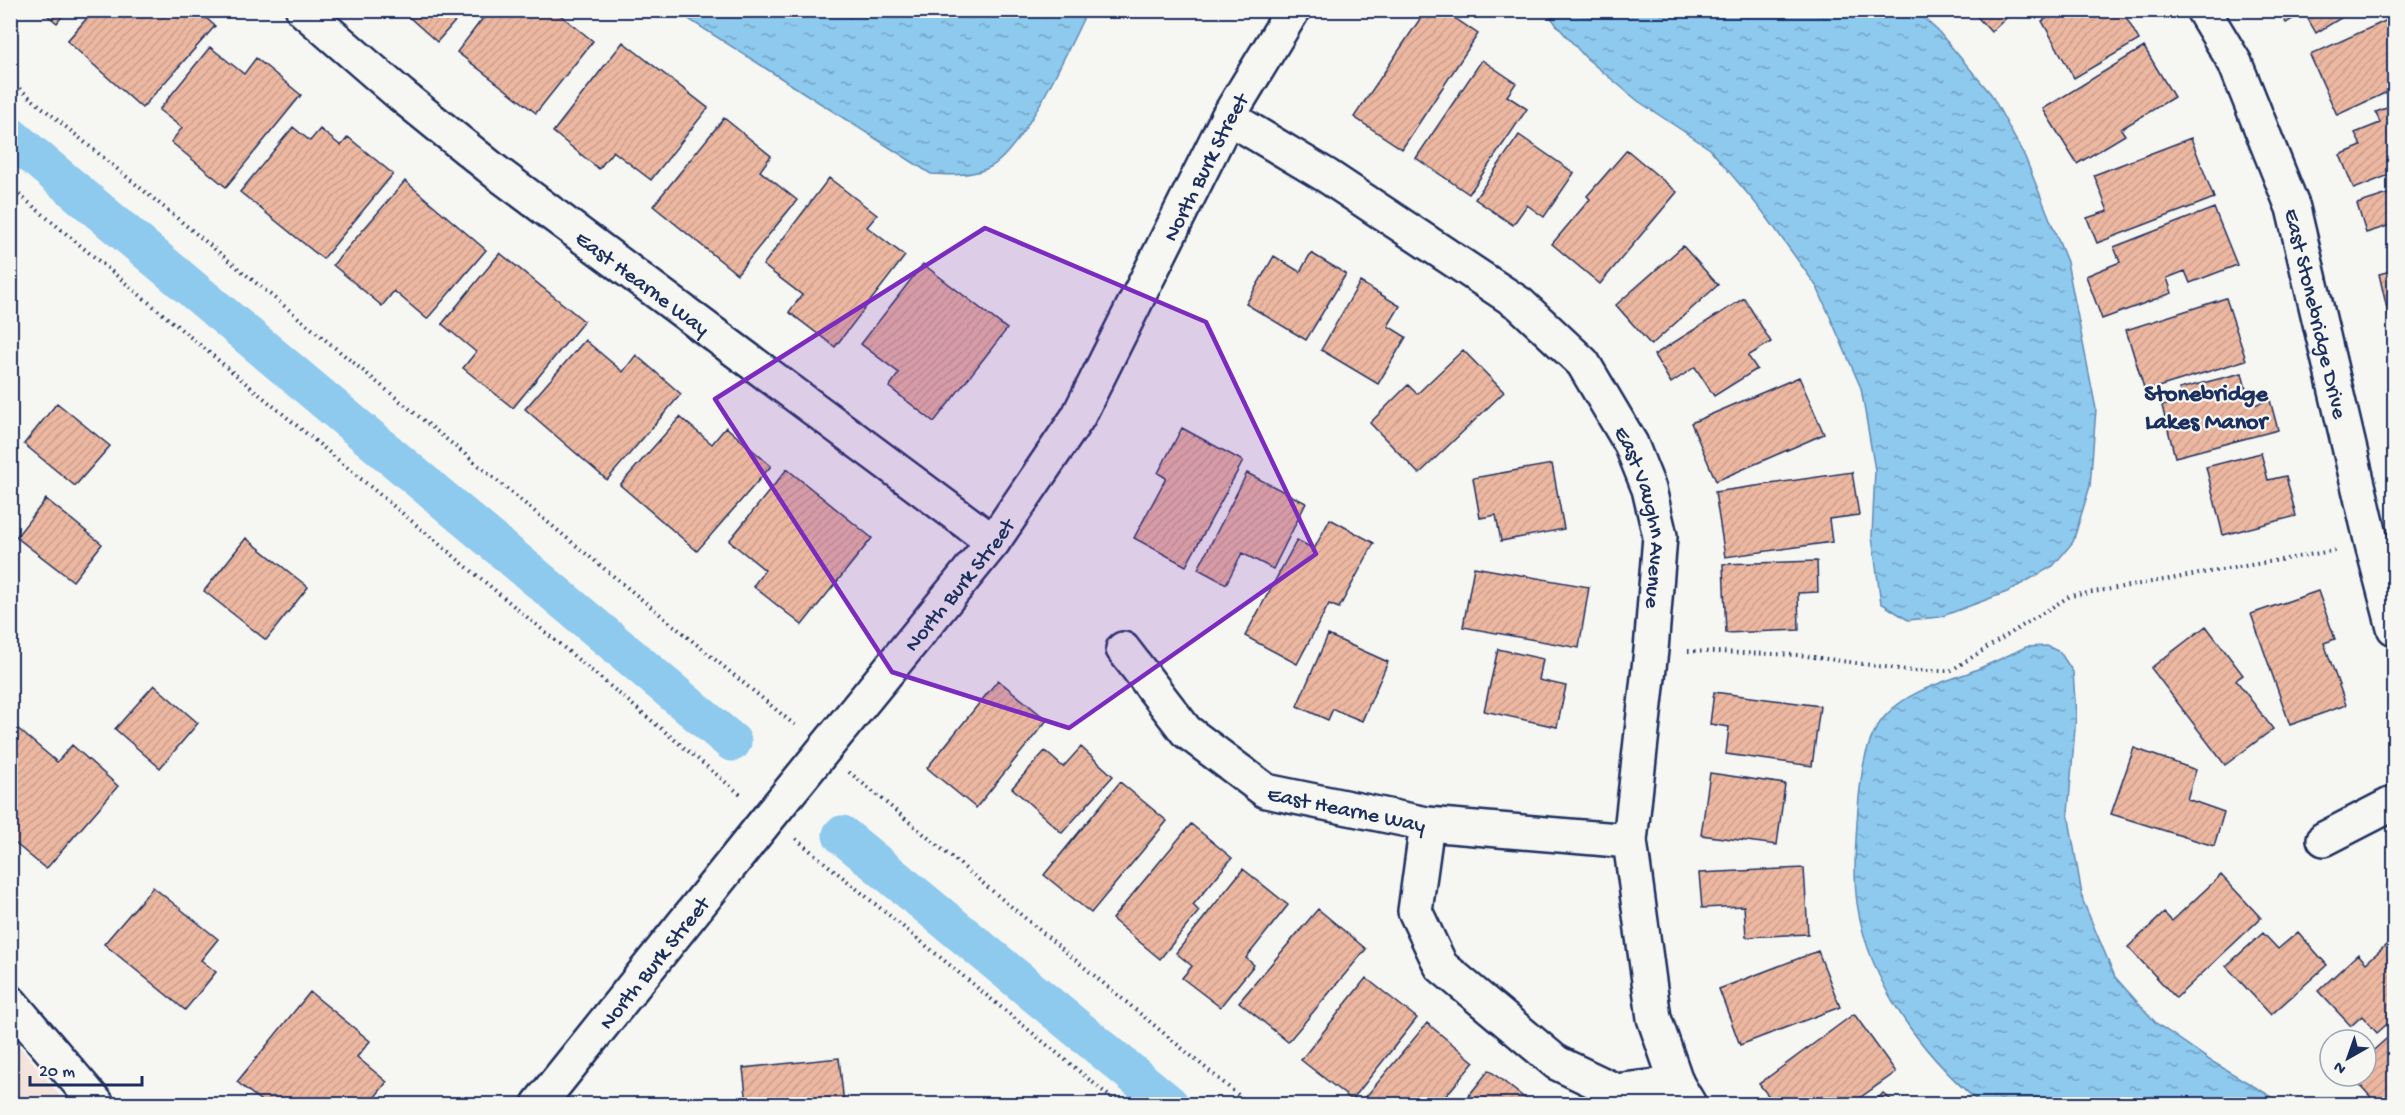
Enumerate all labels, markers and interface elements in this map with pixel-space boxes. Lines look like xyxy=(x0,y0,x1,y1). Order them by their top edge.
street label: North Burk Street xyxy=(1159,88,1257,247)
street label: East Stonebridge Drive xyxy=(2277,206,2351,422)
street label: East Hearne Way xyxy=(569,227,714,344)
district label: Stonebridge Lakes Manor xyxy=(2144,381,2270,438)
street label: East Vaughn Avenue xyxy=(1606,422,1669,610)
street label: North Burk Street xyxy=(900,513,1023,658)
street label: East Hearne Way xyxy=(1265,783,1428,840)
street label: North Burk Street xyxy=(595,891,718,1036)
north arrow xyxy=(2318,1028,2378,1088)
scale bar xyxy=(30,1049,142,1087)
text: N xyxy=(2330,1056,2351,1077)
text: 20 m xyxy=(39,1062,75,1083)

